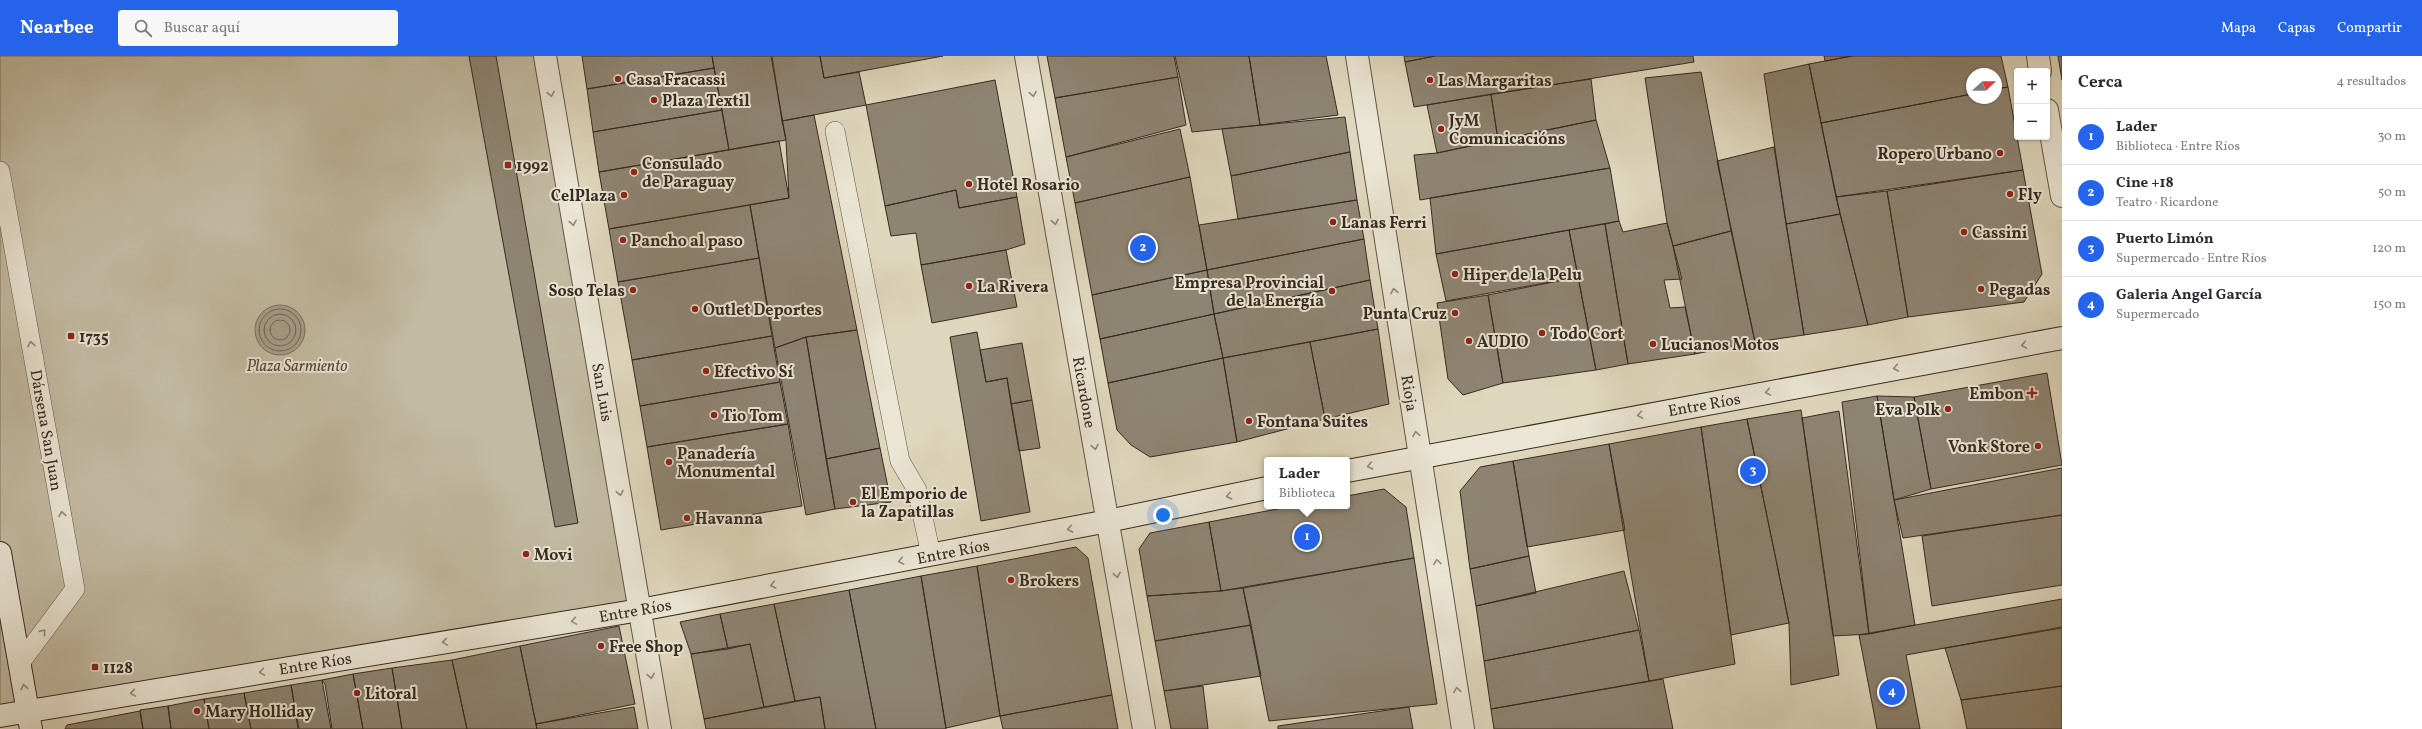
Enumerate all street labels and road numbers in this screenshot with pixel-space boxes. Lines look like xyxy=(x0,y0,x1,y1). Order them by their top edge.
street label: Ricardone xyxy=(1066,355,1100,430)
street label: San Luis xyxy=(585,361,617,424)
street label: Dársena San Juan xyxy=(24,368,67,493)
street label: Rioja xyxy=(1394,373,1422,413)
street label: Entre Ríos xyxy=(1666,389,1743,423)
street label: Entre Ríos xyxy=(915,535,992,571)
street label: Entre Ríos xyxy=(597,595,674,629)
street label: Entre Ríos xyxy=(277,648,353,682)

